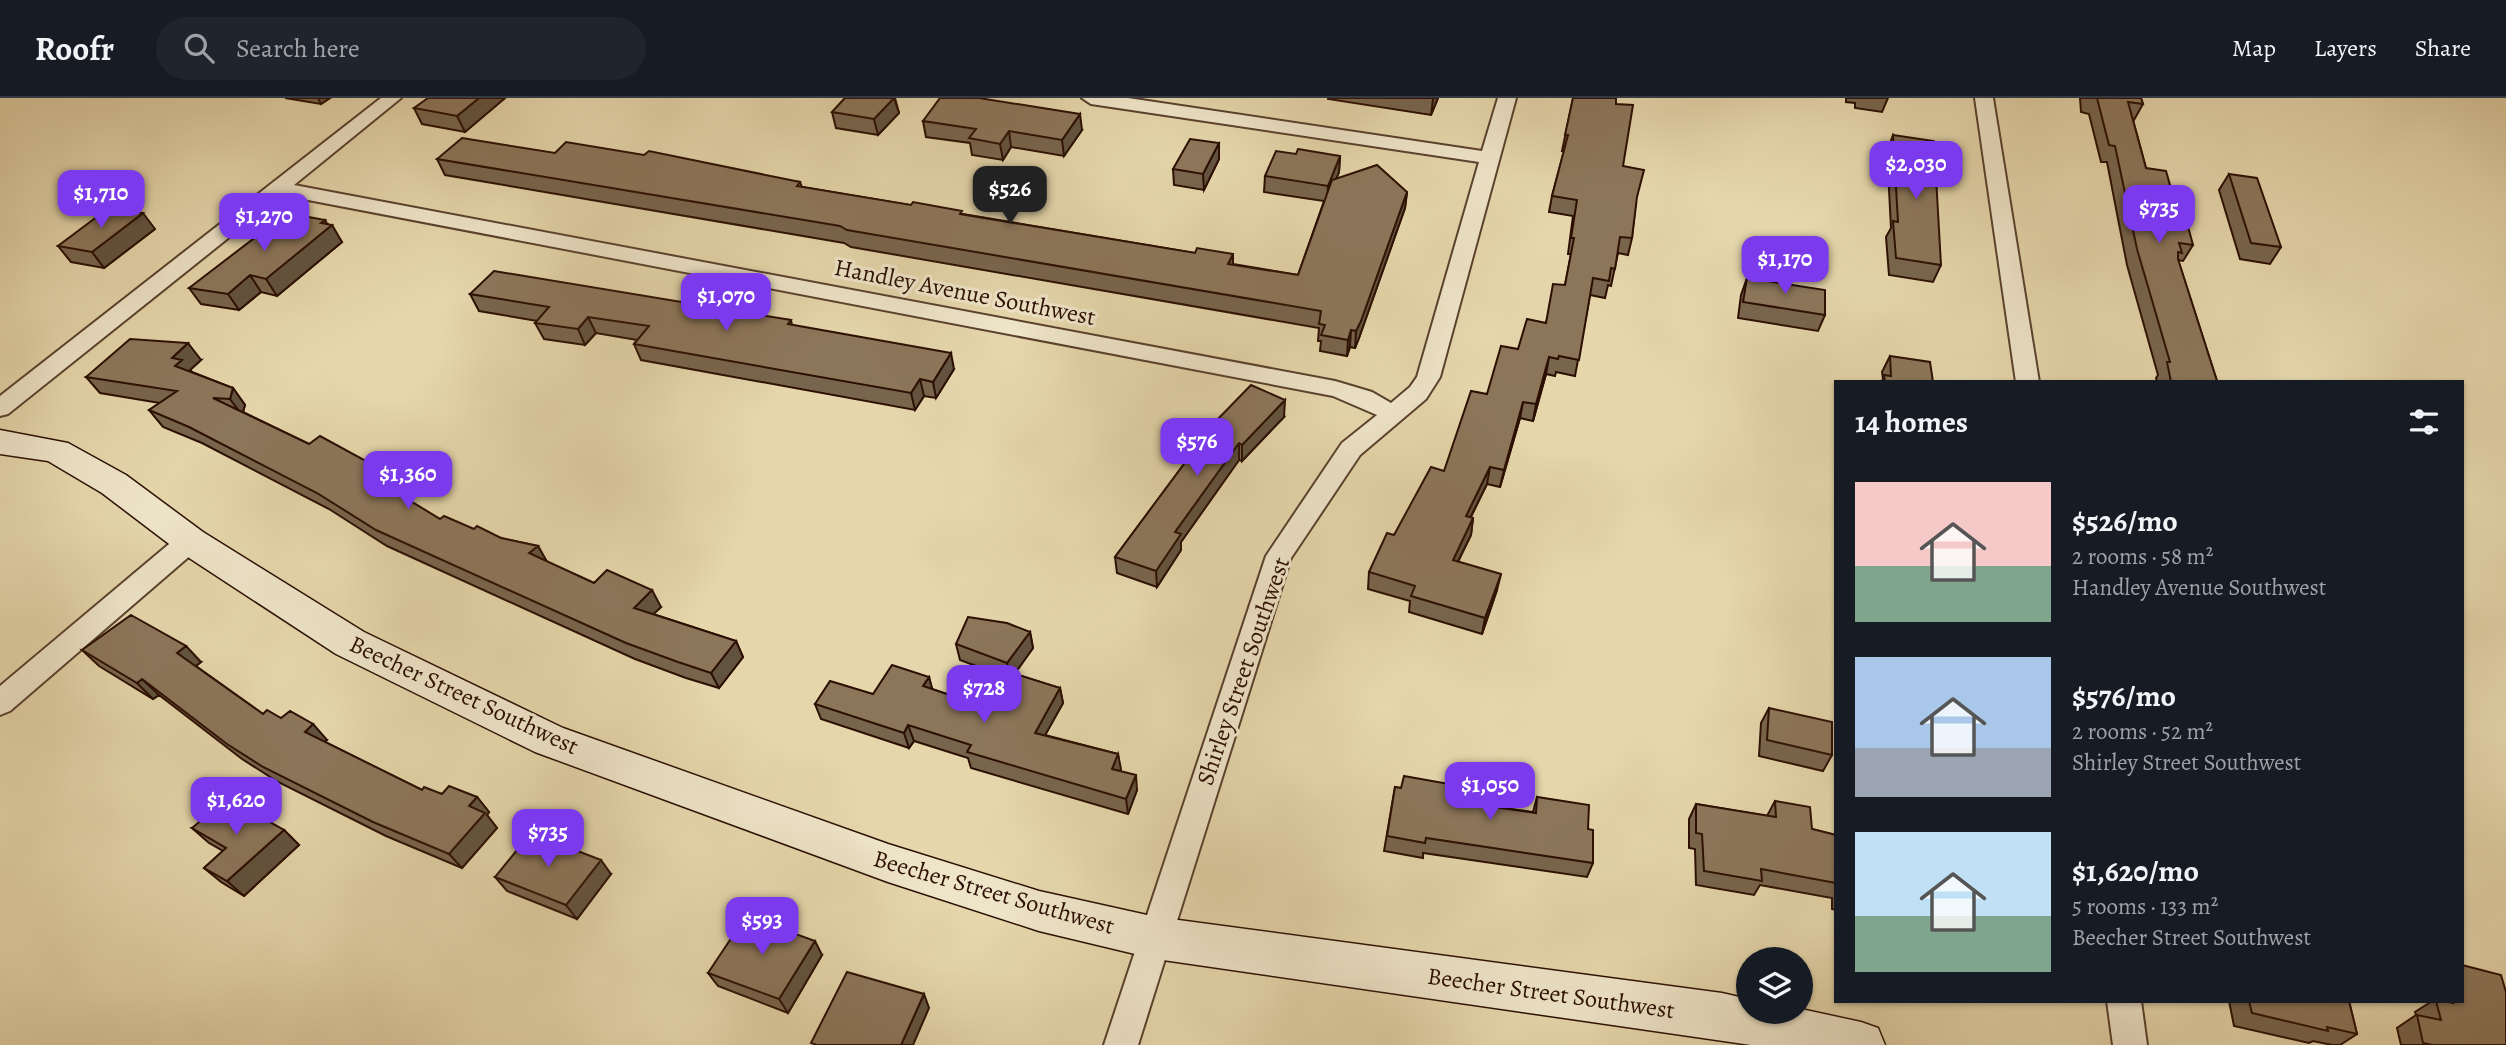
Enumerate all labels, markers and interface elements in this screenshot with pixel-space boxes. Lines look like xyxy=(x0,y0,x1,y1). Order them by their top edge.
search box xyxy=(156,17,646,80)
text: Roofr xyxy=(35,26,114,71)
icon: search xyxy=(180,29,218,67)
text: Search here xyxy=(236,31,360,66)
text: Map xyxy=(2232,32,2276,64)
text: Layers xyxy=(2314,32,2377,64)
text: Share xyxy=(2415,32,2471,64)
pin: $2,030 xyxy=(1859,141,1973,201)
text: $2,030 xyxy=(1885,148,1947,179)
pin: $526 xyxy=(969,166,1051,226)
pin: $1,710 xyxy=(44,170,158,230)
text: $526 xyxy=(989,173,1031,204)
text: $1,710 xyxy=(74,177,128,208)
pin: $735 xyxy=(2118,186,2200,245)
text: $735 xyxy=(2139,192,2179,223)
pin: $1,270 xyxy=(207,194,321,253)
text: $1,270 xyxy=(235,200,293,231)
pin: $1,170 xyxy=(1728,236,1842,296)
text: $1,170 xyxy=(1758,243,1812,274)
street label: Handley Avenue Southwest xyxy=(832,251,1098,333)
pin: $1,070 xyxy=(669,274,783,333)
text: $1,070 xyxy=(697,280,755,311)
text: 14 homes xyxy=(1855,402,1968,442)
icon: filters xyxy=(2405,403,2443,441)
pin: $576 xyxy=(1156,418,1238,478)
text: $576 xyxy=(1176,425,1218,456)
pin: $1,360 xyxy=(351,452,465,511)
text: $1,360 xyxy=(379,458,437,489)
text: $526/mo xyxy=(2072,501,2178,541)
icon: home xyxy=(1911,510,1995,594)
text: 2 rooms · 58 m² xyxy=(2072,541,2213,572)
street label: Shirley Street Southwest xyxy=(1189,553,1297,789)
text: Handley Avenue Southwest xyxy=(2072,572,2326,603)
street label: Beecher Street Southwest xyxy=(344,628,584,762)
pin: $728 xyxy=(943,666,1025,725)
text: $728 xyxy=(963,672,1005,703)
text: $576/mo xyxy=(2072,676,2176,716)
icon: home xyxy=(1911,685,1995,769)
text: 2 rooms · 52 m² xyxy=(2072,716,2213,747)
text: Shirley Street Southwest xyxy=(2072,747,2301,778)
pin: $1,050 xyxy=(1433,762,1547,822)
text: $1,050 xyxy=(1461,769,1519,800)
pin: $1,620 xyxy=(179,778,293,837)
text: $1,620 xyxy=(207,784,265,815)
pin: $735 xyxy=(507,810,589,869)
text: $735 xyxy=(528,816,568,847)
street label: Beecher Street Southwest xyxy=(870,842,1118,942)
text: $1,620/mo xyxy=(2072,851,2199,891)
icon: home xyxy=(1911,860,1995,944)
text: 5 rooms · 133 m² xyxy=(2072,891,2218,922)
pin: $593 xyxy=(721,898,803,957)
text: $593 xyxy=(741,904,783,935)
text: Beecher Street Southwest xyxy=(2072,922,2311,953)
map controls xyxy=(1736,947,1813,1024)
button: layers xyxy=(1736,947,1813,1024)
street label: Beecher Street Southwest xyxy=(1425,960,1677,1026)

